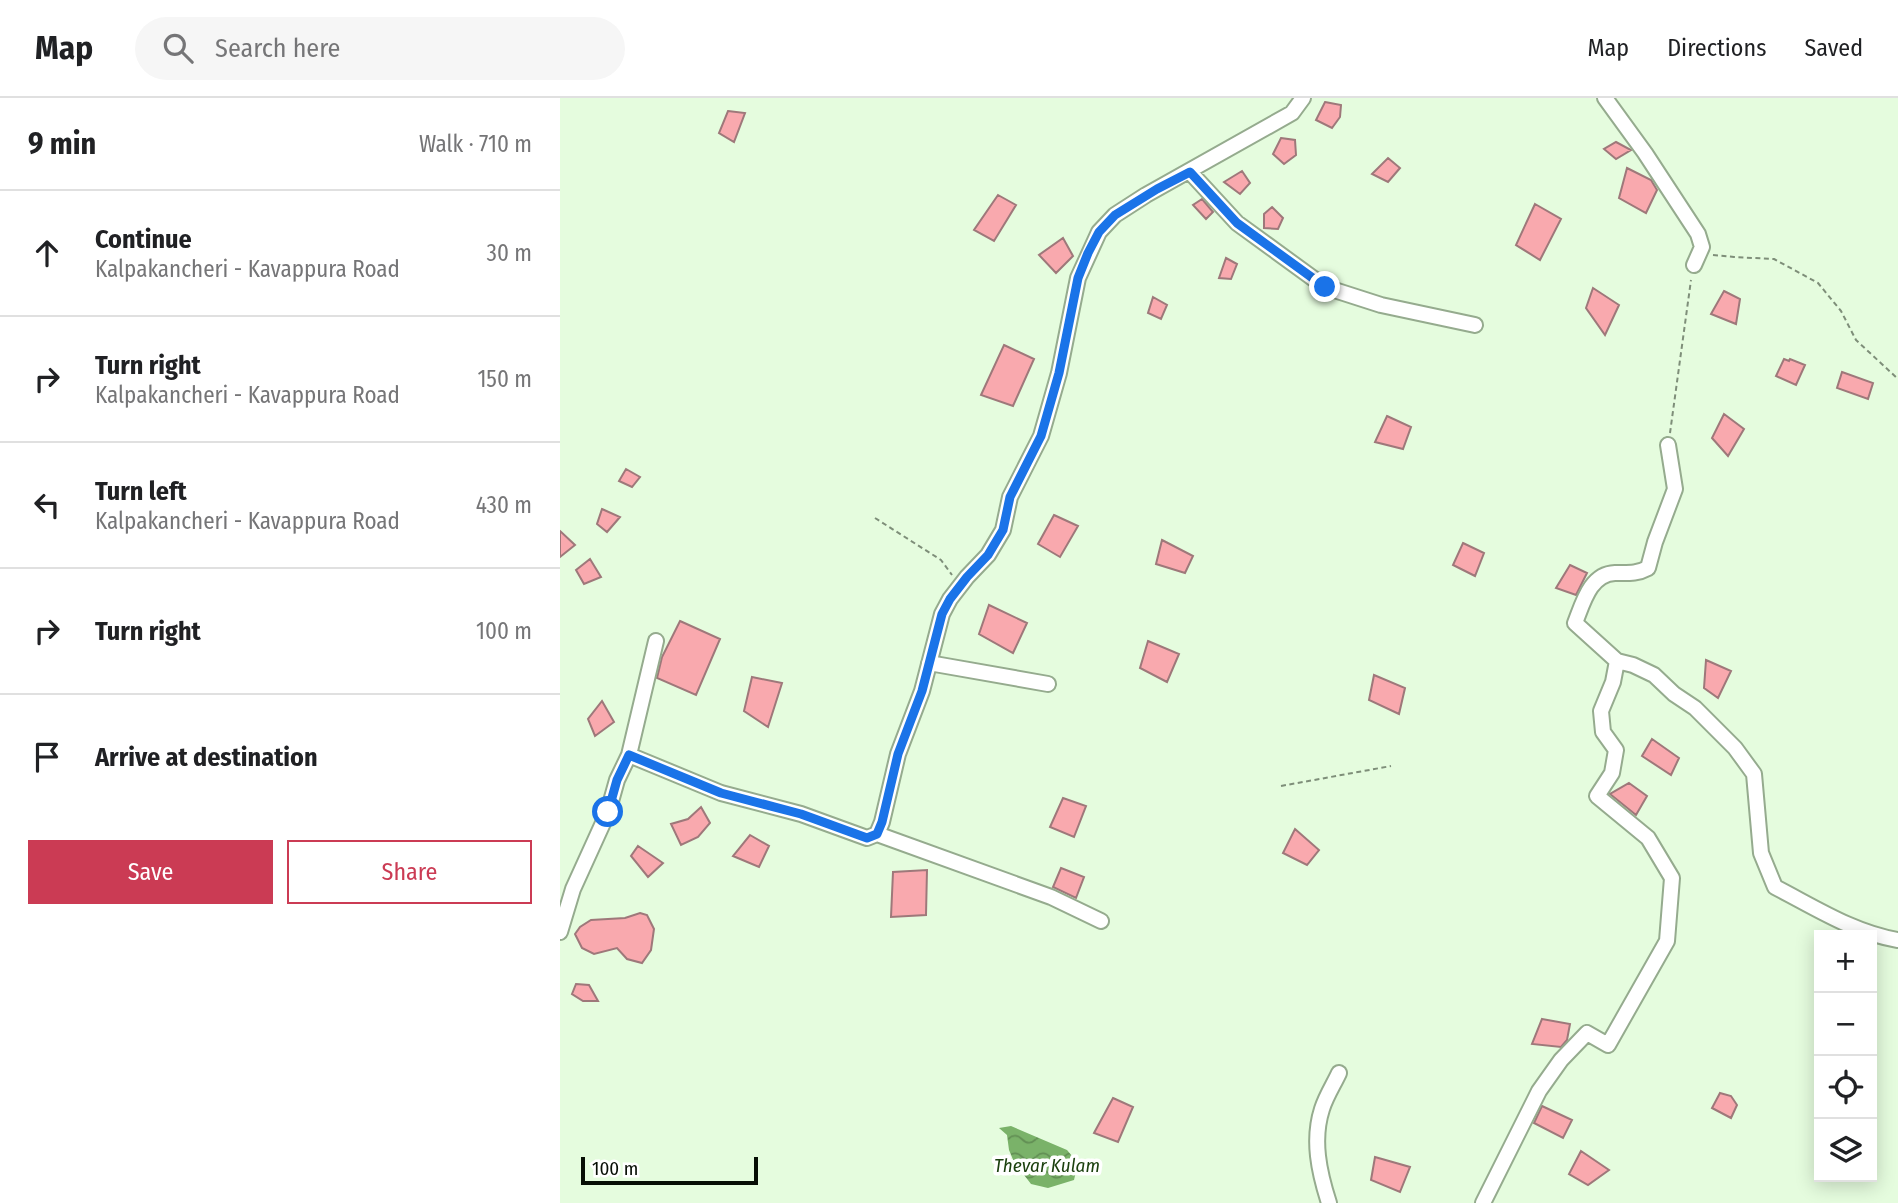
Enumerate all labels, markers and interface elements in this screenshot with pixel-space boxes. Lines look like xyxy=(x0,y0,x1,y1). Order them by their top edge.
search box xyxy=(135,17,625,80)
text: Map xyxy=(35,28,93,68)
icon: search xyxy=(159,29,197,67)
text: Search here xyxy=(215,33,340,64)
text: Map xyxy=(1588,34,1629,62)
text: Directions xyxy=(1667,34,1766,62)
text: Saved xyxy=(1804,34,1863,62)
text: 9 min xyxy=(28,126,96,162)
text: Walk · 710 m xyxy=(419,130,532,158)
text: Continue xyxy=(95,224,192,255)
icon: ahead xyxy=(28,234,66,272)
text: 30 m xyxy=(487,239,532,267)
text: Kalpakancheri - Kavappura Road xyxy=(95,255,400,283)
route end xyxy=(1309,271,1340,302)
text: Turn right xyxy=(95,350,201,381)
icon: right xyxy=(28,360,66,398)
text: 150 m xyxy=(477,365,532,393)
text: Kalpakancheri - Kavappura Road xyxy=(95,381,400,409)
text: Turn left xyxy=(95,476,187,507)
icon: left xyxy=(28,486,66,524)
text: 430 m xyxy=(476,491,532,519)
text: Kalpakancheri - Kavappura Road xyxy=(95,507,400,535)
icon: right xyxy=(28,612,66,650)
text: Turn right xyxy=(95,616,201,647)
text: 100 m xyxy=(476,617,532,645)
icon: arrive xyxy=(28,738,66,776)
text: Arrive at destination xyxy=(95,742,318,773)
route start xyxy=(592,796,623,827)
button: Save xyxy=(28,840,273,904)
button: Share xyxy=(287,840,532,904)
map controls xyxy=(1814,930,1877,1182)
button: + xyxy=(1814,930,1877,993)
button: − xyxy=(1814,993,1877,1056)
button: locate xyxy=(1814,1056,1877,1119)
button: layers xyxy=(1814,1119,1877,1182)
scale bar xyxy=(581,1154,758,1186)
water label: Thevar Kulam xyxy=(994,1154,1100,1177)
text: 100 m xyxy=(592,1157,638,1180)

